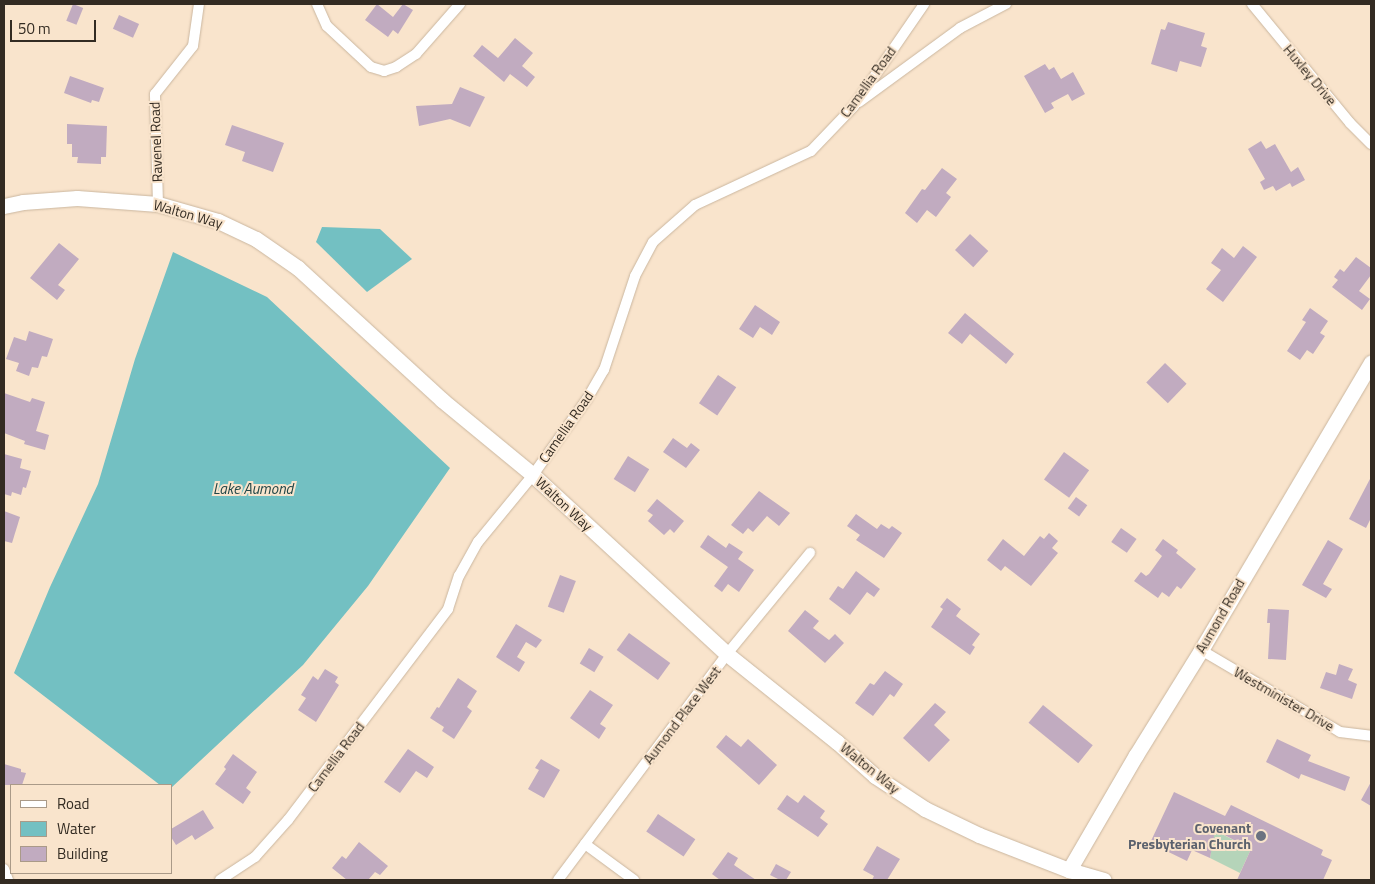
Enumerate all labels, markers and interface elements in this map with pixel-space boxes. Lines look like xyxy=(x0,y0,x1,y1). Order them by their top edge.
scale bar xyxy=(12,10,99,42)
text: 50 m xyxy=(18,17,51,40)
street label: Huxley Drive xyxy=(1280,41,1340,109)
street label: Camellia Road xyxy=(837,43,899,121)
street label: Ravenel Road xyxy=(146,102,166,182)
street label: Walton Way xyxy=(151,196,225,232)
street label: Camellia Road xyxy=(535,388,597,466)
street label: Walton Way xyxy=(532,474,596,534)
water label: Lake Aumond xyxy=(213,480,293,498)
street label: Aumond Road xyxy=(1192,576,1248,656)
street label: Aumond Place West xyxy=(640,663,724,767)
street label: Westminister Drive xyxy=(1231,663,1337,735)
street label: Camellia Road xyxy=(304,719,368,795)
street label: Walton Way xyxy=(837,739,903,797)
legend xyxy=(10,784,172,874)
text: Road xyxy=(57,792,89,815)
text: Water xyxy=(57,817,96,840)
place label: Covenant Presbyterian Church xyxy=(1128,820,1251,852)
marker: Covenant Presbyterian Church xyxy=(1255,830,1267,842)
text: Building xyxy=(57,842,108,865)

